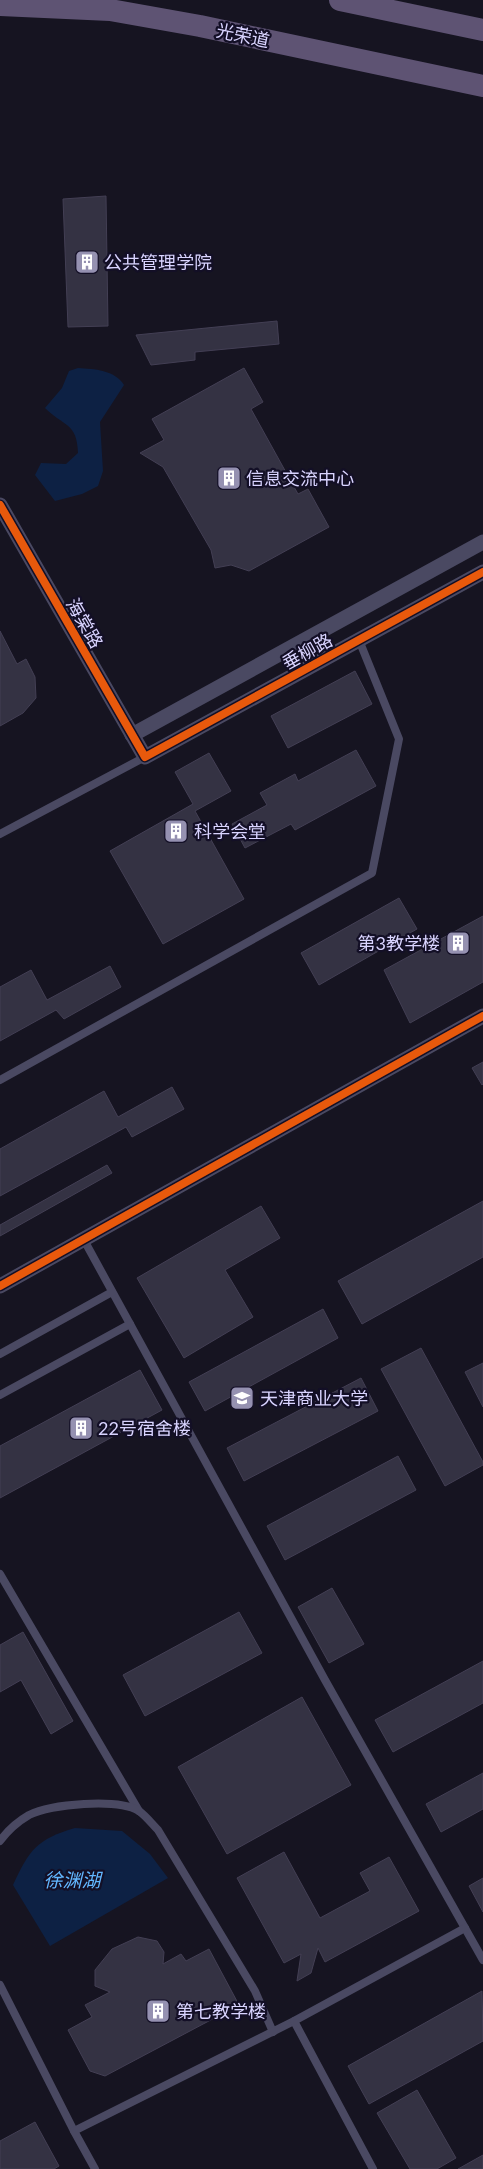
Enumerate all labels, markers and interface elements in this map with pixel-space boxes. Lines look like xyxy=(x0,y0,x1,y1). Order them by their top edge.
street label: 光荣道 xyxy=(214,19,272,51)
building icon: 公共管理学院 xyxy=(74,249,100,275)
place label: 公共管理学院 xyxy=(104,251,212,273)
building icon: 信息交流中心 xyxy=(216,465,242,491)
place label: 信息交流中心 xyxy=(246,467,354,489)
street label: 海棠路 xyxy=(62,594,108,652)
street label: 垂柳路 xyxy=(278,628,336,674)
building icon: 科学会堂 xyxy=(163,818,189,844)
place label: 科学会堂 xyxy=(194,820,266,842)
building icon: 第3教学楼 xyxy=(445,930,471,956)
place label: 第3教学楼 xyxy=(358,932,440,954)
school or university icon: 天津商业大学 xyxy=(229,1385,255,1411)
place label: 天津商业大学 xyxy=(260,1387,368,1409)
building icon: 22号宿舍楼 xyxy=(68,1415,94,1441)
place label: 22号宿舍楼 xyxy=(98,1417,191,1439)
water label: 徐渊湖 xyxy=(43,1868,103,1891)
building icon: 第七教学楼 xyxy=(145,1998,171,2024)
place label: 第七教学楼 xyxy=(176,2000,266,2022)

